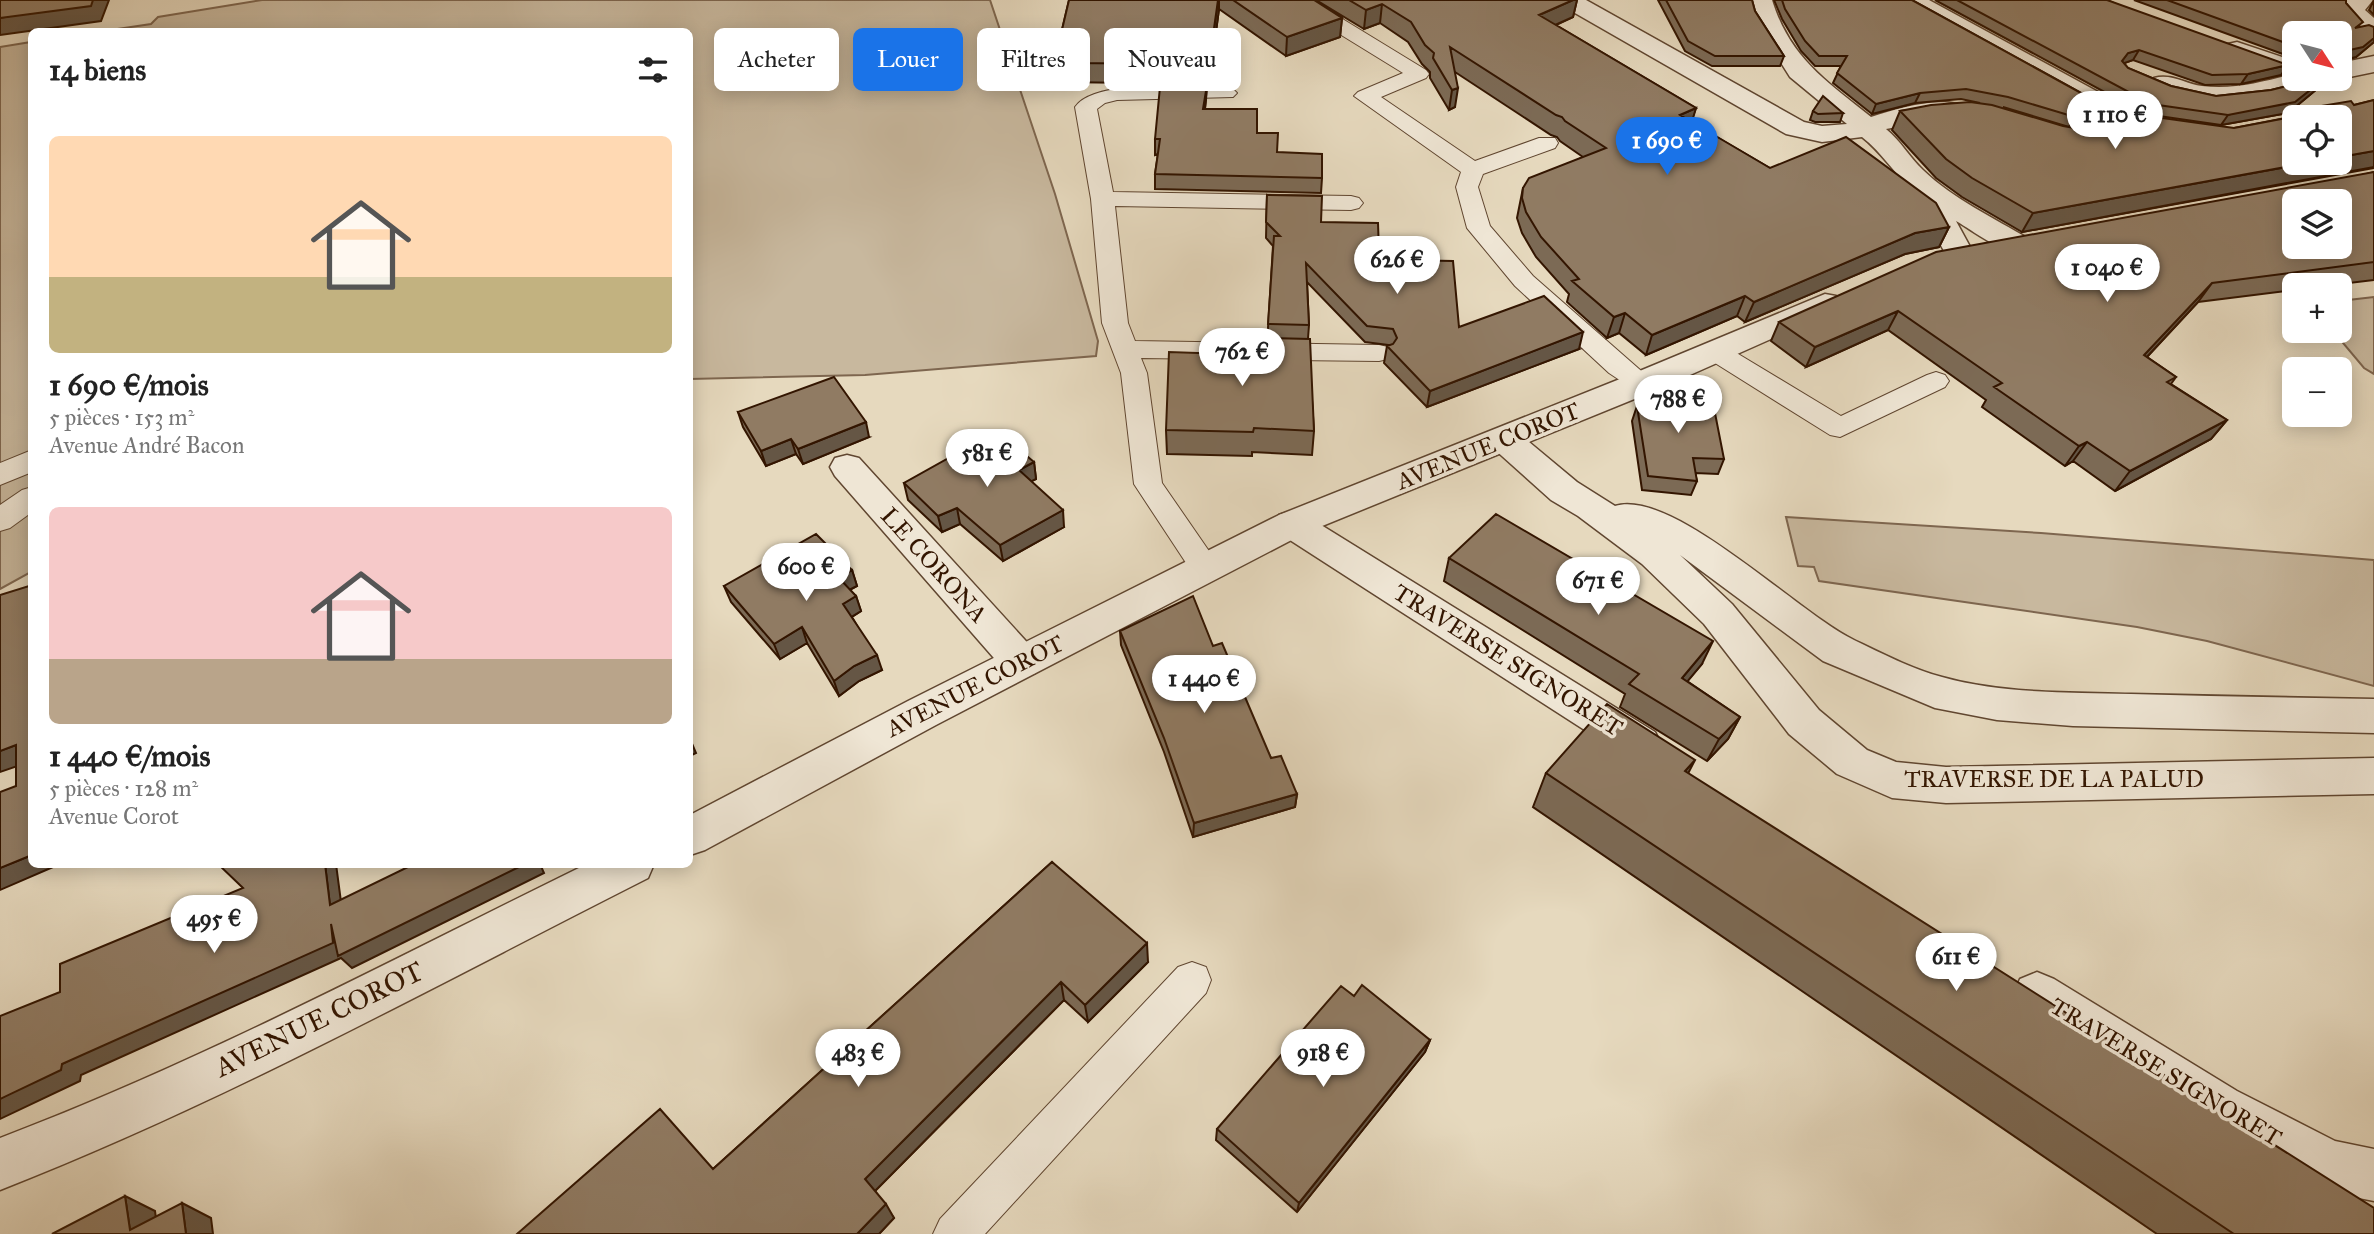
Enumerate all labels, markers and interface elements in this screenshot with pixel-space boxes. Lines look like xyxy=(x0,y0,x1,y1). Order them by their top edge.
north arrow xyxy=(2282,21,2352,91)
map controls xyxy=(2282,21,2352,427)
chip: Acheter xyxy=(714,28,839,91)
chip: Louer xyxy=(853,28,963,91)
chip: Filtres xyxy=(977,28,1090,91)
chip: Nouveau xyxy=(1104,28,1241,91)
icon: filters xyxy=(634,51,672,89)
text: 14 biens xyxy=(49,52,146,88)
pin: 1 110 € xyxy=(2050,92,2180,151)
text: 1 110 € xyxy=(2083,100,2147,128)
button: locate xyxy=(2282,105,2352,175)
pin: 1 690 € xyxy=(1602,118,1732,177)
text: 1 690 € xyxy=(1632,126,1702,154)
icon: home xyxy=(298,182,424,308)
button: layers xyxy=(2282,189,2352,259)
pin: 626 € xyxy=(1348,236,1446,296)
pin: 1 040 € xyxy=(2042,244,2172,304)
text: 626 € xyxy=(1370,245,1424,273)
text: 1 040 € xyxy=(2071,253,2143,281)
button: + xyxy=(2282,273,2352,343)
pin: 762 € xyxy=(1193,328,1291,388)
text: 762 € xyxy=(1215,337,1269,365)
button: − xyxy=(2282,357,2352,427)
text: 1 690 €/mois xyxy=(49,367,209,403)
pin: 788 € xyxy=(1629,376,1727,435)
text: 788 € xyxy=(1650,384,1706,412)
street label: AVENUE COROT xyxy=(1391,395,1584,497)
text: 5 pièces · 153 m² xyxy=(49,403,194,431)
pin: 581 € xyxy=(938,430,1036,489)
text: Avenue André Bacon xyxy=(49,431,244,459)
text: 581 € xyxy=(962,438,1012,466)
street label: LE CORONA xyxy=(874,501,994,629)
pin: 600 € xyxy=(757,544,855,603)
text: 600 € xyxy=(777,552,835,580)
icon: home xyxy=(298,553,424,679)
pin: 671 € xyxy=(1549,558,1647,617)
text: 671 € xyxy=(1572,566,1624,594)
street label: TRAVERSE SIGNORET xyxy=(1388,577,1628,743)
street label: AVENUE COROT xyxy=(880,628,1069,744)
pin: 1 440 € xyxy=(1139,656,1269,715)
text: 1 440 € xyxy=(1168,664,1240,692)
text: 1 440 €/mois xyxy=(49,738,211,774)
street label: TRAVERSE DE LA PALUD xyxy=(1904,764,2204,794)
text: 5 pièces · 128 m² xyxy=(49,774,198,802)
text: Avenue Corot xyxy=(49,802,179,830)
pin: 495 € xyxy=(165,895,263,955)
text: 495 € xyxy=(187,904,241,932)
pin: 611 € xyxy=(1907,934,2005,993)
text: 611 € xyxy=(1932,942,1980,970)
street label: AVENUE COROT xyxy=(208,953,429,1085)
street label: TRAVERSE SIGNORET xyxy=(2045,991,2287,1153)
pin: 483 € xyxy=(809,1030,907,1089)
pin: 918 € xyxy=(1274,1030,1372,1089)
text: 483 € xyxy=(831,1038,885,1066)
text: 918 € xyxy=(1297,1038,1349,1066)

